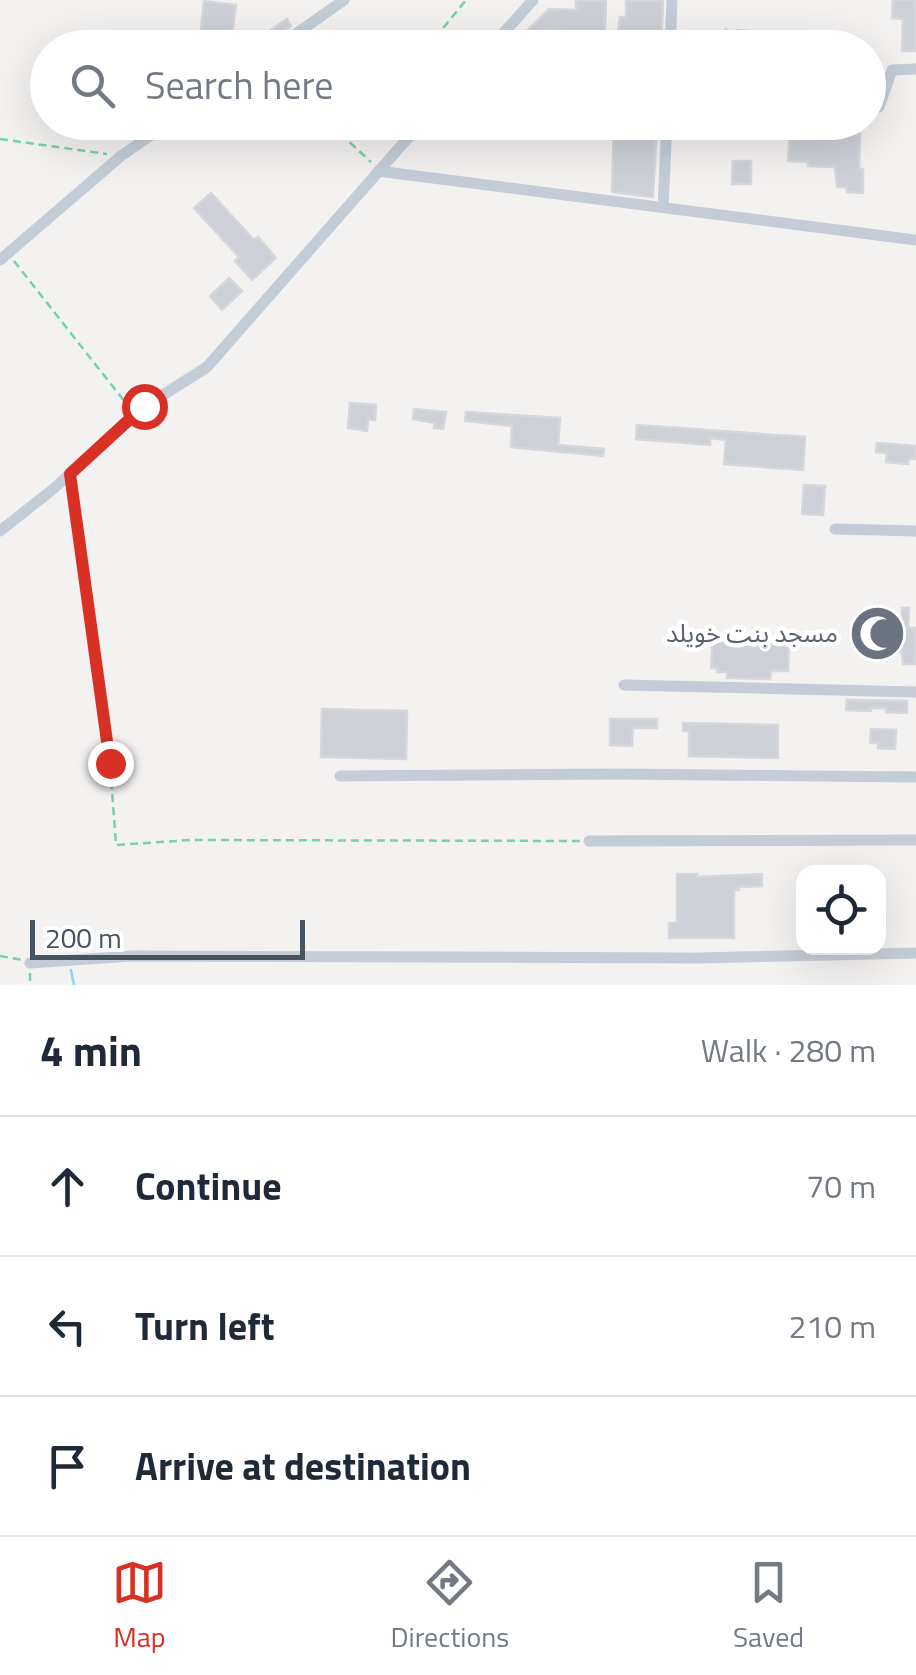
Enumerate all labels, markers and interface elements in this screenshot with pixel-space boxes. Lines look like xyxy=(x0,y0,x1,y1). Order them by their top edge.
search box xyxy=(30,30,886,140)
text: Search here xyxy=(145,56,333,114)
icon: search xyxy=(65,58,120,113)
route start xyxy=(122,384,168,430)
mosque icon: مسجد بنت خويلد xyxy=(847,603,907,663)
place label: مسجد بنت خويلد xyxy=(666,614,838,652)
route end xyxy=(88,741,134,787)
map controls xyxy=(796,865,886,955)
button: locate xyxy=(796,865,886,955)
scale bar xyxy=(30,915,305,960)
text: 200 m xyxy=(45,916,122,959)
text: 4 min xyxy=(40,1018,142,1082)
text: Walk · 280 m xyxy=(701,1026,876,1074)
text: Continue xyxy=(135,1157,282,1215)
icon: ahead xyxy=(40,1159,95,1214)
text: 70 m xyxy=(806,1162,876,1210)
text: Turn left xyxy=(135,1297,275,1355)
icon: left xyxy=(40,1299,95,1354)
text: 210 m xyxy=(788,1302,876,1350)
text: Arrive at destination xyxy=(135,1437,471,1495)
icon: arrive xyxy=(40,1439,95,1494)
tab: Map xyxy=(112,1555,167,1658)
tab: Directions xyxy=(391,1555,509,1658)
tab: Saved xyxy=(733,1555,804,1658)

